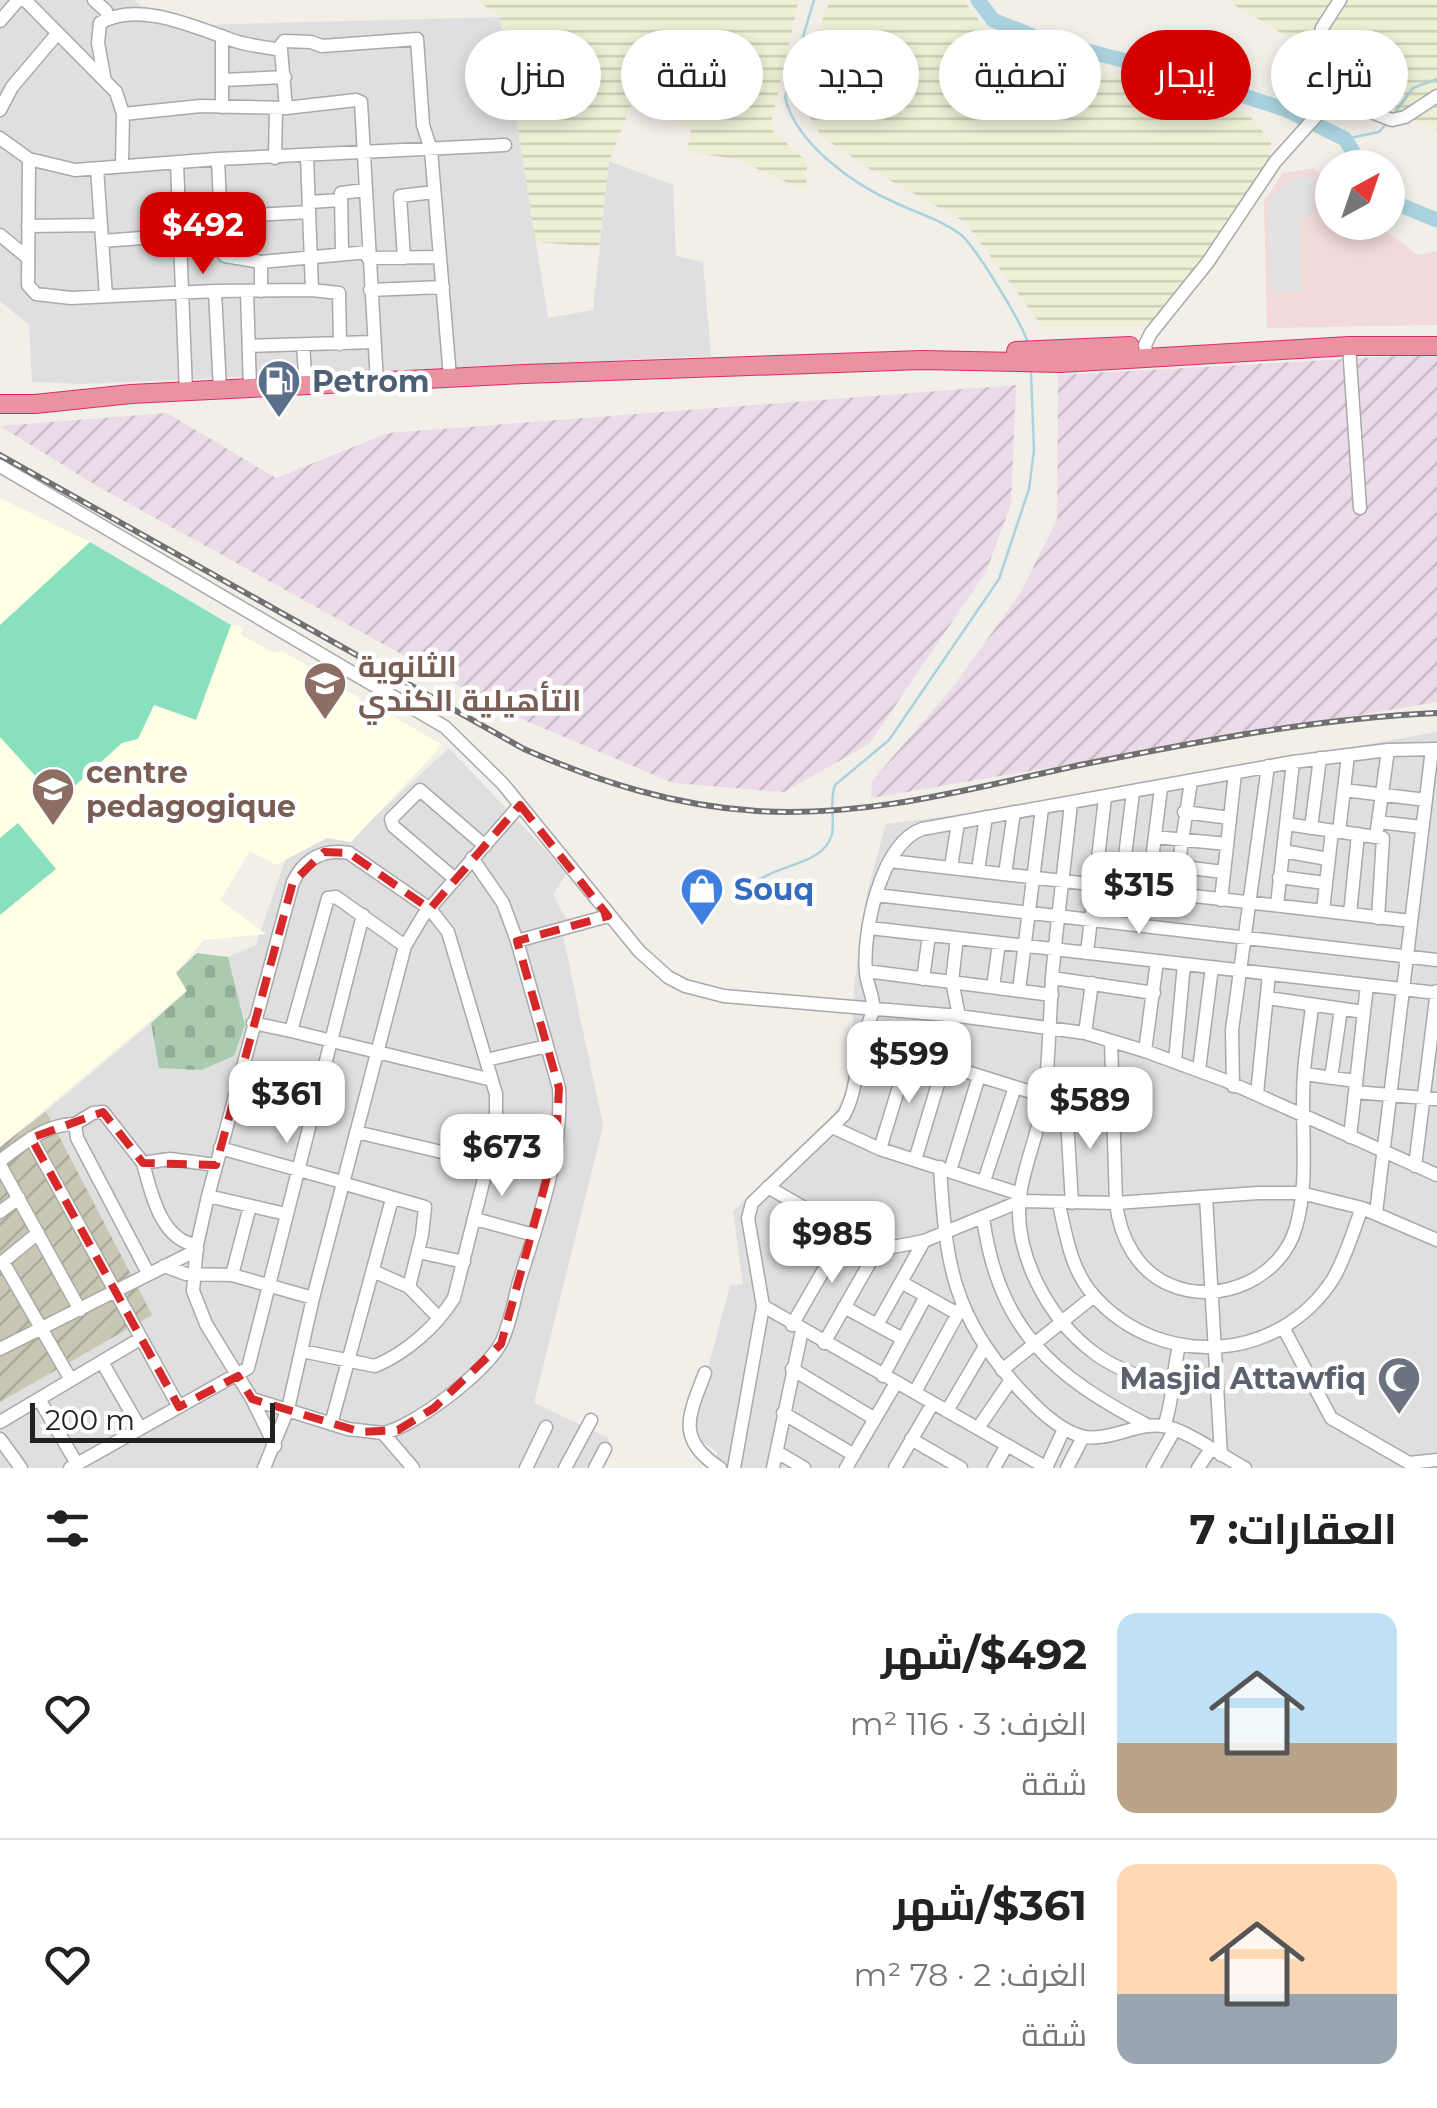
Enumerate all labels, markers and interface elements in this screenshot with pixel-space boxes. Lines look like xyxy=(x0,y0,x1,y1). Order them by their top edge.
chip: منزل xyxy=(465,30,601,120)
chip: شقة xyxy=(621,30,763,120)
chip: جديد xyxy=(783,30,919,120)
chip: تصفية xyxy=(939,30,1101,120)
chip: إيجار xyxy=(1121,30,1251,120)
chip: شراء xyxy=(1271,30,1408,120)
north arrow xyxy=(1315,150,1405,240)
map controls xyxy=(1315,150,1405,240)
pin: $492 xyxy=(144,192,262,277)
text: $492 xyxy=(162,205,244,244)
fuel station icon: Petrom xyxy=(256,358,302,419)
place label: Petrom xyxy=(312,363,429,400)
place label: الثانوية التأهيلية الكندي xyxy=(358,648,581,725)
school or university icon: الثانوية التأهيلية الكندي xyxy=(302,660,348,721)
place label: centre pedagogique xyxy=(86,754,296,825)
school or university icon: centre pedagogique xyxy=(30,766,76,827)
pin: $315 xyxy=(1080,852,1198,937)
text: $315 xyxy=(1104,865,1174,904)
shop icon: Souq xyxy=(679,866,725,927)
place label: Souq xyxy=(734,871,814,908)
pin: $599 xyxy=(850,1021,968,1106)
text: $599 xyxy=(869,1034,949,1073)
pin: $361 xyxy=(228,1061,346,1146)
pin: $589 xyxy=(1031,1067,1149,1152)
text: $361 xyxy=(251,1074,323,1113)
text: $589 xyxy=(1050,1080,1130,1119)
pin: $673 xyxy=(443,1114,561,1199)
text: $673 xyxy=(462,1127,542,1166)
pin: $985 xyxy=(773,1201,891,1286)
text: $985 xyxy=(792,1214,872,1253)
mosque icon: Masjid Attawfiq xyxy=(1376,1355,1422,1416)
place label: Masjid Attawfiq xyxy=(1119,1360,1366,1397)
scale bar xyxy=(30,1398,275,1442)
text: 200 m xyxy=(45,1403,135,1437)
icon: filters xyxy=(40,1501,95,1556)
text: العقارات: 7 xyxy=(1190,1503,1397,1555)
text: $492/شهر xyxy=(881,1628,1087,1680)
icon: home xyxy=(1197,1653,1317,1773)
icon: heart xyxy=(40,1686,95,1741)
text: الغرف: 3 · 116 m² xyxy=(850,1704,1087,1743)
text: شقة xyxy=(1022,1764,1087,1803)
text: $361/شهر xyxy=(894,1879,1087,1931)
icon: home xyxy=(1197,1904,1317,2024)
icon: heart xyxy=(40,1937,95,1992)
text: الغرف: 2 · 78 m² xyxy=(854,1955,1087,1994)
text: شقة xyxy=(1022,2015,1087,2054)

